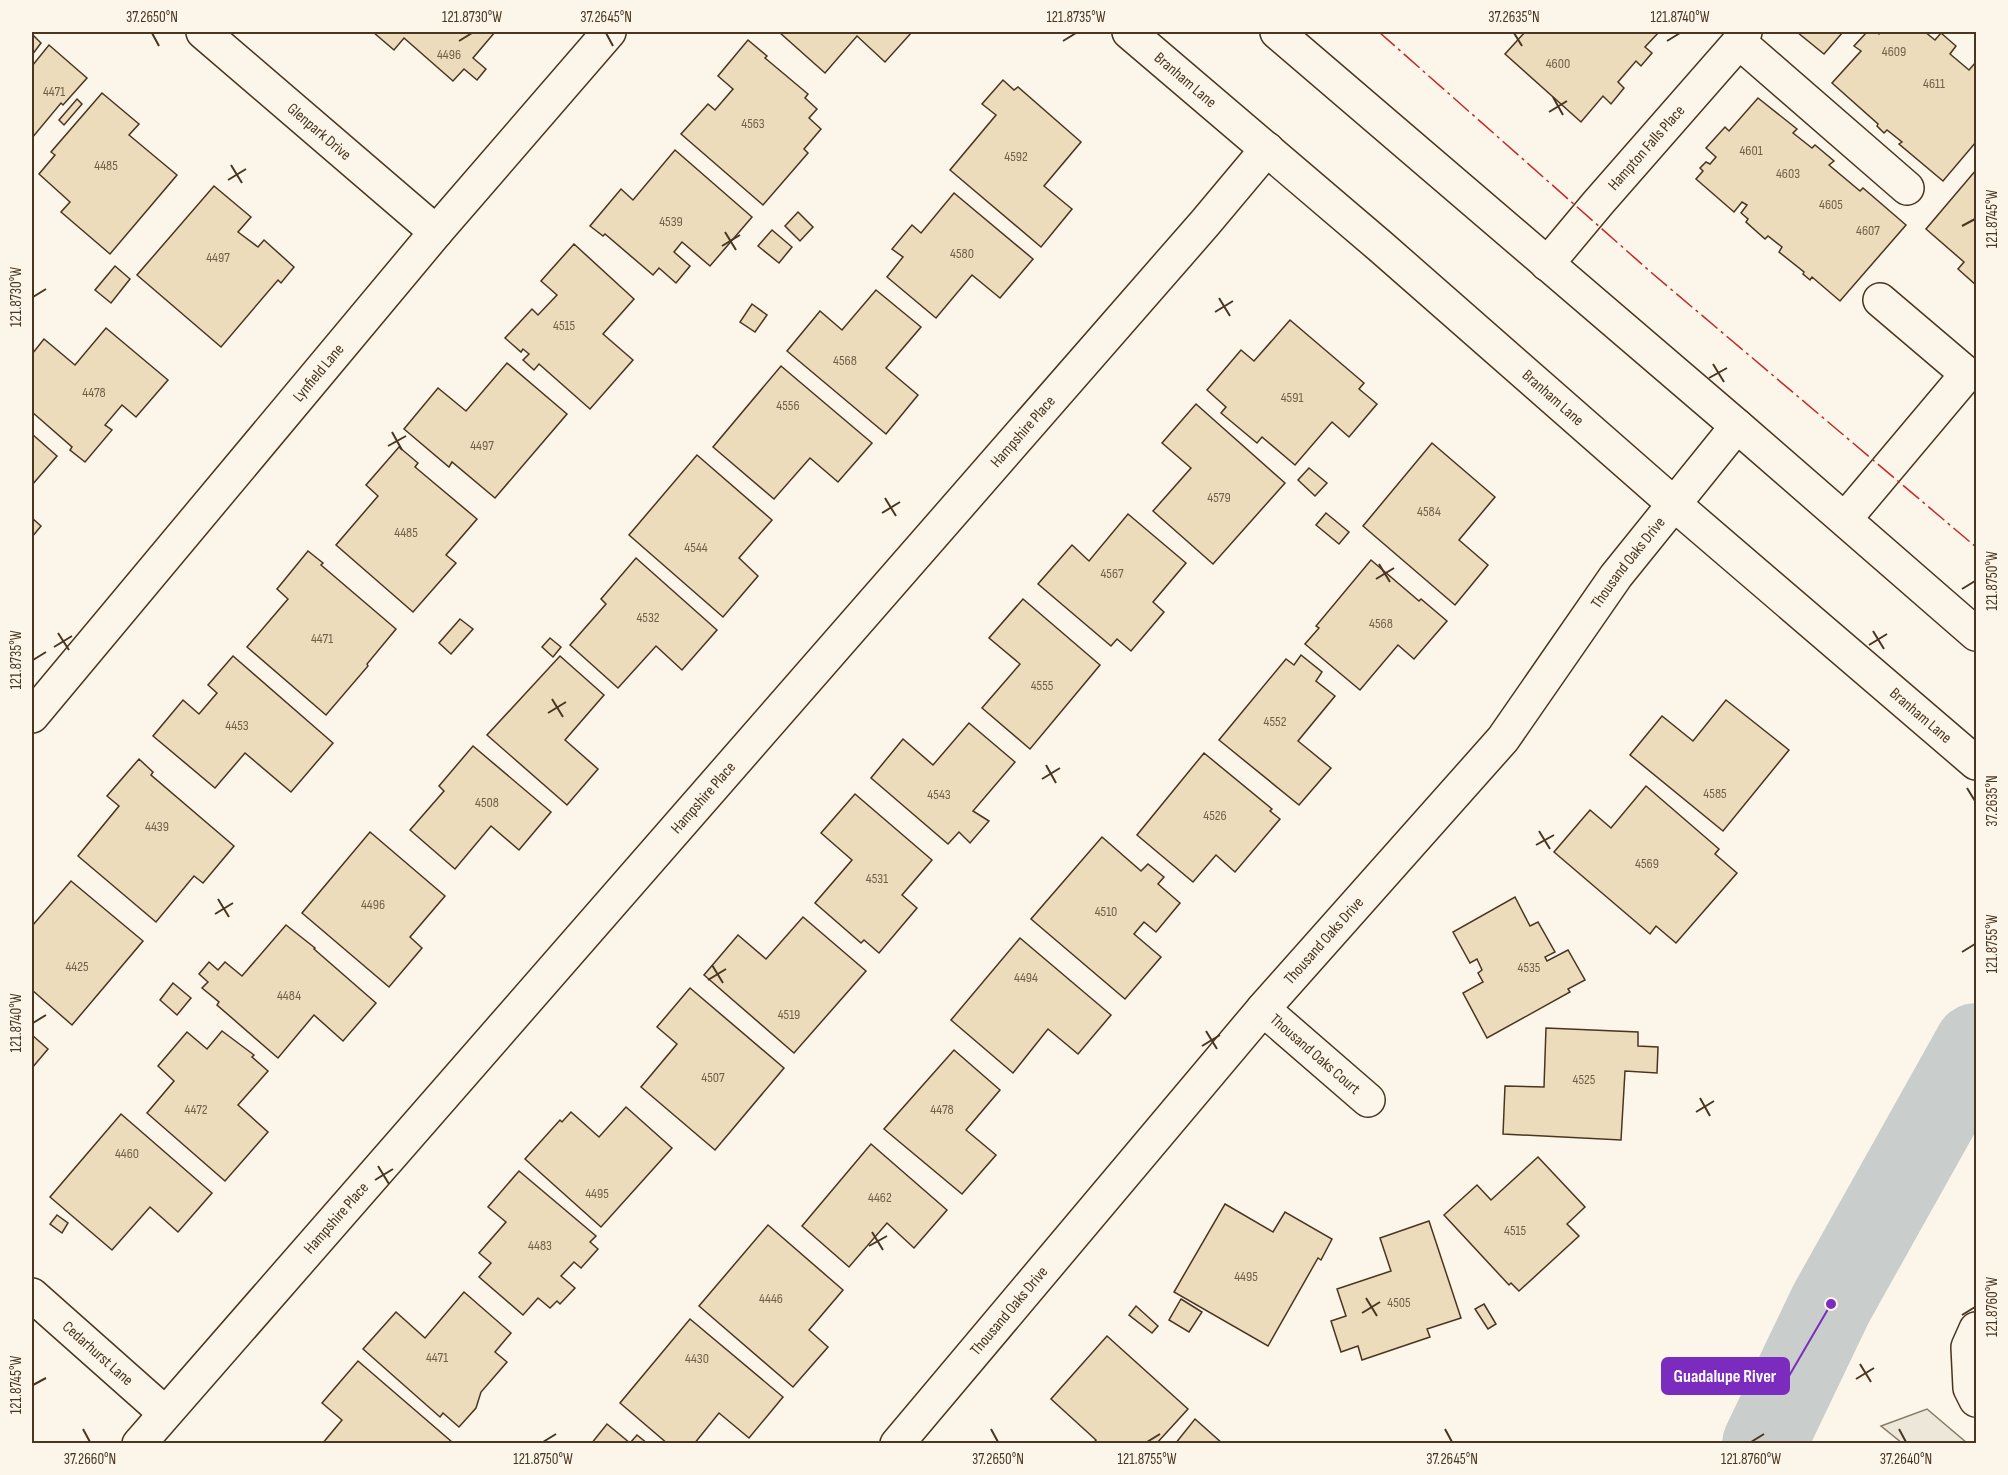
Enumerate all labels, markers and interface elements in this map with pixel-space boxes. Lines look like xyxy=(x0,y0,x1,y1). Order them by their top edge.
text: 37.2650°N xyxy=(126,8,178,27)
text: 121.8730°W xyxy=(442,8,502,27)
text: 37.2645°N xyxy=(580,8,632,27)
text: 121.8735°W xyxy=(1046,8,1106,27)
text: 37.2635°N xyxy=(1488,8,1540,27)
text: 121.8740°W xyxy=(1651,8,1710,27)
house number: 4609 xyxy=(1882,43,1906,60)
house number: 4496 xyxy=(437,46,461,63)
street label: Branham Lane xyxy=(1150,48,1220,112)
house number: 4600 xyxy=(1546,55,1570,72)
house number: 4611 xyxy=(1923,75,1945,92)
house number: 4471 xyxy=(43,83,65,100)
street label: Glenpark Drive xyxy=(283,99,355,164)
street label: Hampton Falls Place xyxy=(1604,101,1689,194)
house number: 4563 xyxy=(741,115,765,132)
house number: 4601 xyxy=(1739,142,1763,159)
house number: 4592 xyxy=(1004,148,1028,165)
house number: 4485 xyxy=(94,157,118,174)
house number: 4603 xyxy=(1776,165,1800,182)
text: 121.8745°W xyxy=(1983,190,2002,248)
house number: 4605 xyxy=(1819,196,1843,213)
house number: 4539 xyxy=(659,213,683,230)
house number: 4607 xyxy=(1856,222,1880,239)
house number: 4580 xyxy=(950,245,974,262)
house number: 4497 xyxy=(206,249,230,266)
text: 121.8730°W xyxy=(7,267,26,327)
house number: 4515 xyxy=(553,317,575,334)
street label: Lynfield Lane xyxy=(289,340,348,406)
house number: 4568 xyxy=(833,352,857,369)
street label: Branham Lane xyxy=(1518,366,1588,430)
house number: 4478 xyxy=(82,384,106,401)
house number: 4591 xyxy=(1281,389,1303,406)
street label: Hampshire Place xyxy=(987,392,1059,471)
house number: 4556 xyxy=(776,397,800,414)
house number: 4497 xyxy=(470,437,494,454)
house number: 4579 xyxy=(1207,489,1231,506)
house number: 4584 xyxy=(1417,503,1441,520)
street label: Thousand Oaks Drive xyxy=(1587,513,1669,612)
house number: 4485 xyxy=(394,524,418,541)
house number: 4544 xyxy=(684,539,708,556)
text: 121.8750°W xyxy=(1983,551,2002,611)
house number: 4567 xyxy=(1100,565,1124,582)
house number: 4532 xyxy=(636,609,660,626)
house number: 4568 xyxy=(1369,615,1393,632)
text: 121.8735°W xyxy=(7,630,26,690)
house number: 4471 xyxy=(311,630,333,647)
house number: 4555 xyxy=(1031,677,1054,694)
street label: Branham Lane xyxy=(1886,684,1956,747)
house number: 4552 xyxy=(1264,713,1287,730)
house number: 4453 xyxy=(225,717,249,734)
street label: Hampshire Place xyxy=(667,758,740,837)
text: 37.2635°N xyxy=(1983,775,2002,827)
house number: 4585 xyxy=(1703,785,1727,802)
house number: 4543 xyxy=(927,786,951,803)
house number: 4508 xyxy=(475,794,499,811)
house number: 4526 xyxy=(1203,807,1227,824)
house number: 4439 xyxy=(145,818,169,835)
house number: 4569 xyxy=(1635,855,1659,872)
house number: 4531 xyxy=(866,870,888,887)
street label: Thousand Oaks Drive xyxy=(1280,893,1368,988)
house number: 4496 xyxy=(361,896,385,913)
house number: 4510 xyxy=(1095,903,1117,920)
text: 121.8755°W xyxy=(1983,914,2002,973)
house number: 4425 xyxy=(65,958,89,975)
house number: 4535 xyxy=(1518,959,1541,976)
house number: 4494 xyxy=(1014,969,1038,986)
house number: 4484 xyxy=(277,987,301,1004)
text: 121.8740°W xyxy=(7,993,26,1053)
house number: 4519 xyxy=(778,1006,800,1023)
street label: Thousand Oaks Court xyxy=(1266,1010,1364,1099)
house number: 4507 xyxy=(701,1069,725,1086)
house number: 4525 xyxy=(1573,1071,1596,1088)
house number: 4472 xyxy=(184,1101,208,1118)
house number: 4478 xyxy=(930,1101,954,1118)
house number: 4460 xyxy=(115,1145,139,1162)
street label: Hampshire Place xyxy=(300,1178,373,1258)
house number: 4495 xyxy=(585,1185,609,1202)
house number: 4462 xyxy=(868,1189,892,1206)
house number: 4515 xyxy=(1504,1222,1526,1239)
house number: 4483 xyxy=(528,1237,552,1254)
street label: Thousand Oaks Drive xyxy=(966,1262,1052,1359)
house number: 4495 xyxy=(1234,1268,1258,1285)
text: 121.8760°W xyxy=(1983,1277,2002,1337)
house number: 4446 xyxy=(759,1290,783,1307)
house number: 4505 xyxy=(1387,1294,1411,1311)
street label: Cedarhurst Lane xyxy=(59,1317,137,1390)
house number: 4471 xyxy=(426,1349,448,1366)
house number: 4430 xyxy=(685,1350,709,1367)
text: 121.8745°W xyxy=(7,1356,26,1414)
callout: Guadalupe River xyxy=(1662,1358,1789,1394)
text: Guadalupe River xyxy=(1674,1366,1777,1387)
text: 37.2660°N xyxy=(64,1450,116,1469)
text: 121.8750°W xyxy=(513,1450,573,1469)
text: 37.2650°N xyxy=(972,1450,1024,1469)
text: 121.8755°W xyxy=(1118,1450,1177,1469)
text: 37.2645°N xyxy=(1426,1450,1478,1469)
text: 121.8760°W xyxy=(1721,1450,1781,1469)
text: 37.2640°N xyxy=(1880,1450,1932,1469)

